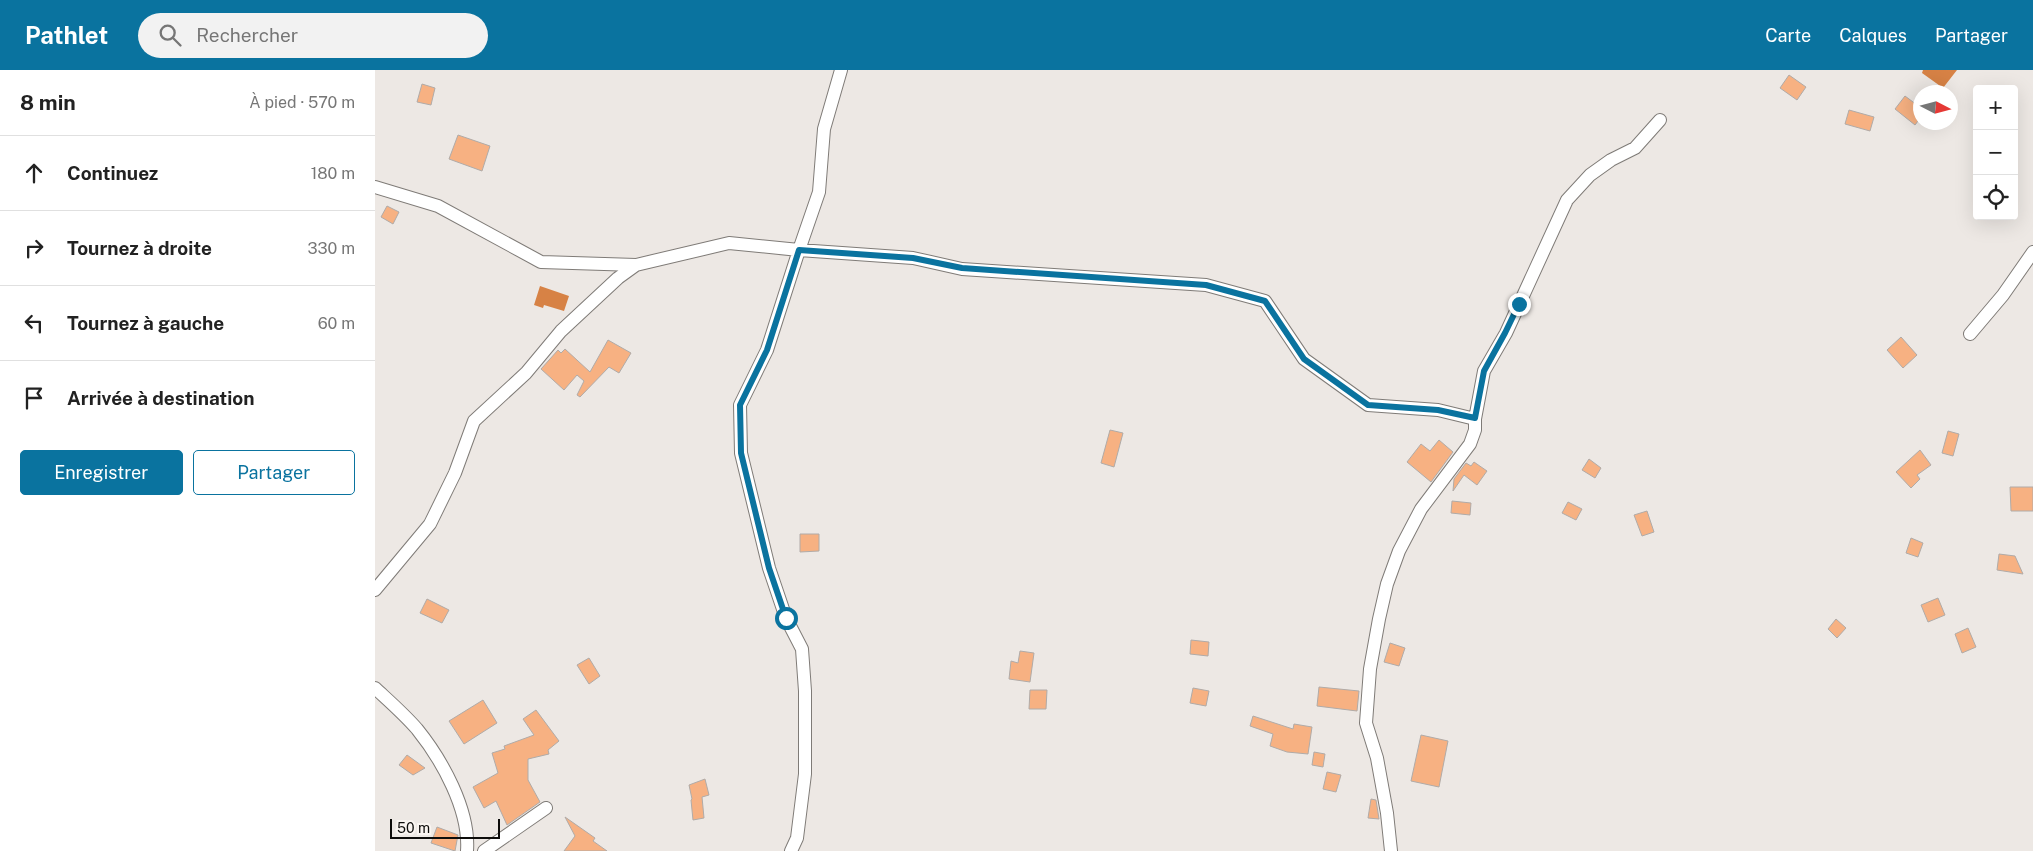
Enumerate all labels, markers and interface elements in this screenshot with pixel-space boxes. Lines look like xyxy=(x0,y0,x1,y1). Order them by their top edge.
search box xyxy=(138,13,488,58)
text: Pathlet xyxy=(25,21,108,49)
icon: search xyxy=(156,21,184,49)
text: Rechercher xyxy=(196,24,298,46)
text: Carte xyxy=(1765,25,1811,46)
text: Calques xyxy=(1839,25,1907,46)
text: Partager xyxy=(1935,25,2008,46)
north arrow xyxy=(1913,85,1958,130)
map controls xyxy=(1973,85,2018,220)
button: + xyxy=(1973,85,2018,130)
text: 8 min xyxy=(20,90,76,115)
text: À pied · 570 m xyxy=(249,93,355,112)
button: − xyxy=(1973,130,2018,175)
icon: ahead xyxy=(20,159,48,187)
text: Continuez xyxy=(67,162,158,184)
text: 180 m xyxy=(311,164,355,183)
button: locate xyxy=(1973,175,2018,220)
icon: right xyxy=(20,234,48,262)
text: Tournez à droite xyxy=(67,237,212,259)
text: 330 m xyxy=(308,239,355,258)
route end xyxy=(1508,293,1531,316)
icon: left xyxy=(20,309,48,337)
text: Tournez à gauche xyxy=(67,312,224,334)
text: 60 m xyxy=(318,314,355,333)
icon: arrive xyxy=(20,384,48,412)
text: Arrivée à destination xyxy=(67,387,255,409)
button: Enregistrer xyxy=(20,450,183,495)
button: Partager xyxy=(193,450,355,495)
route start xyxy=(775,607,798,630)
scale bar xyxy=(390,816,500,839)
text: 50 m xyxy=(397,820,430,836)

